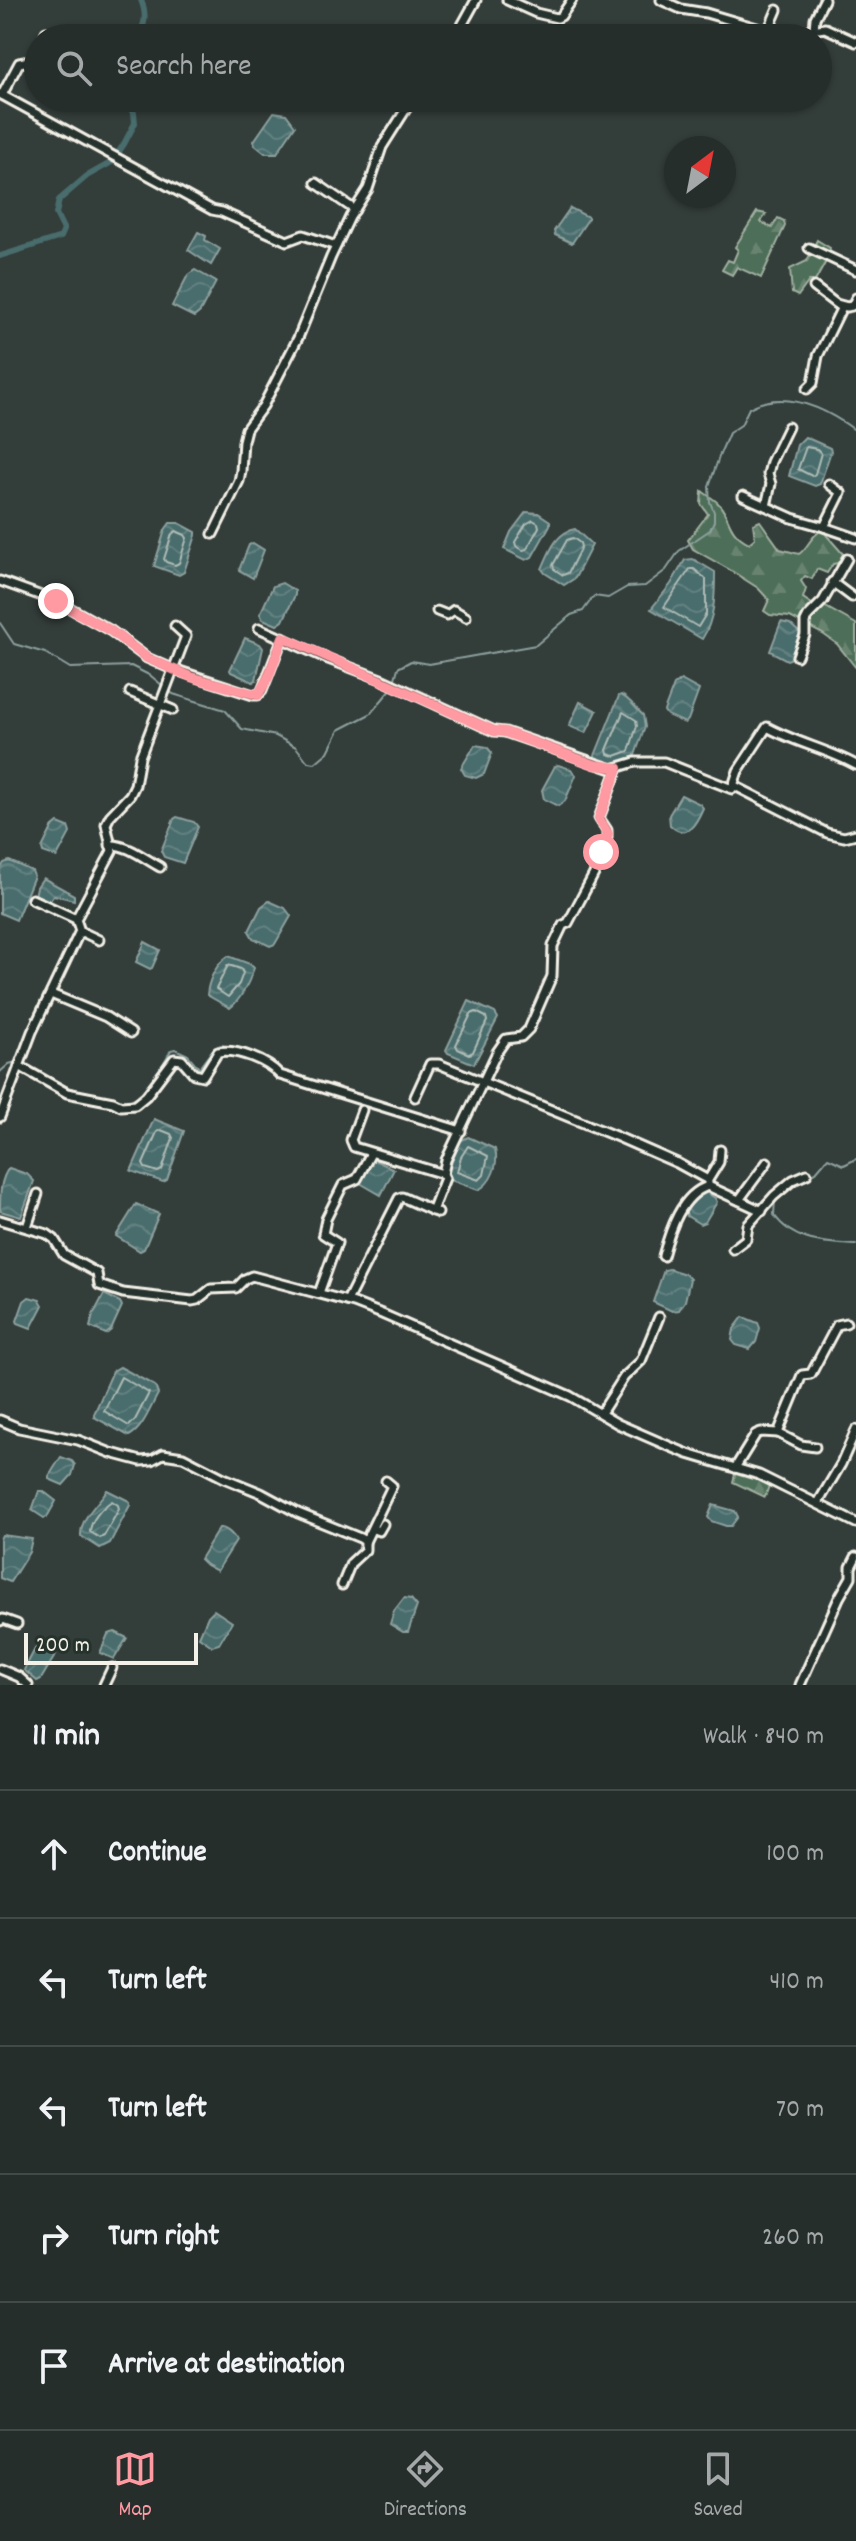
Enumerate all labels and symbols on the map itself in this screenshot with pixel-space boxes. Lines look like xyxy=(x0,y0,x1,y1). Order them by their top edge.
north arrow xyxy=(664,136,736,208)
route end xyxy=(38,583,74,619)
route start xyxy=(583,834,619,870)
scale bar xyxy=(24,1629,198,1665)

